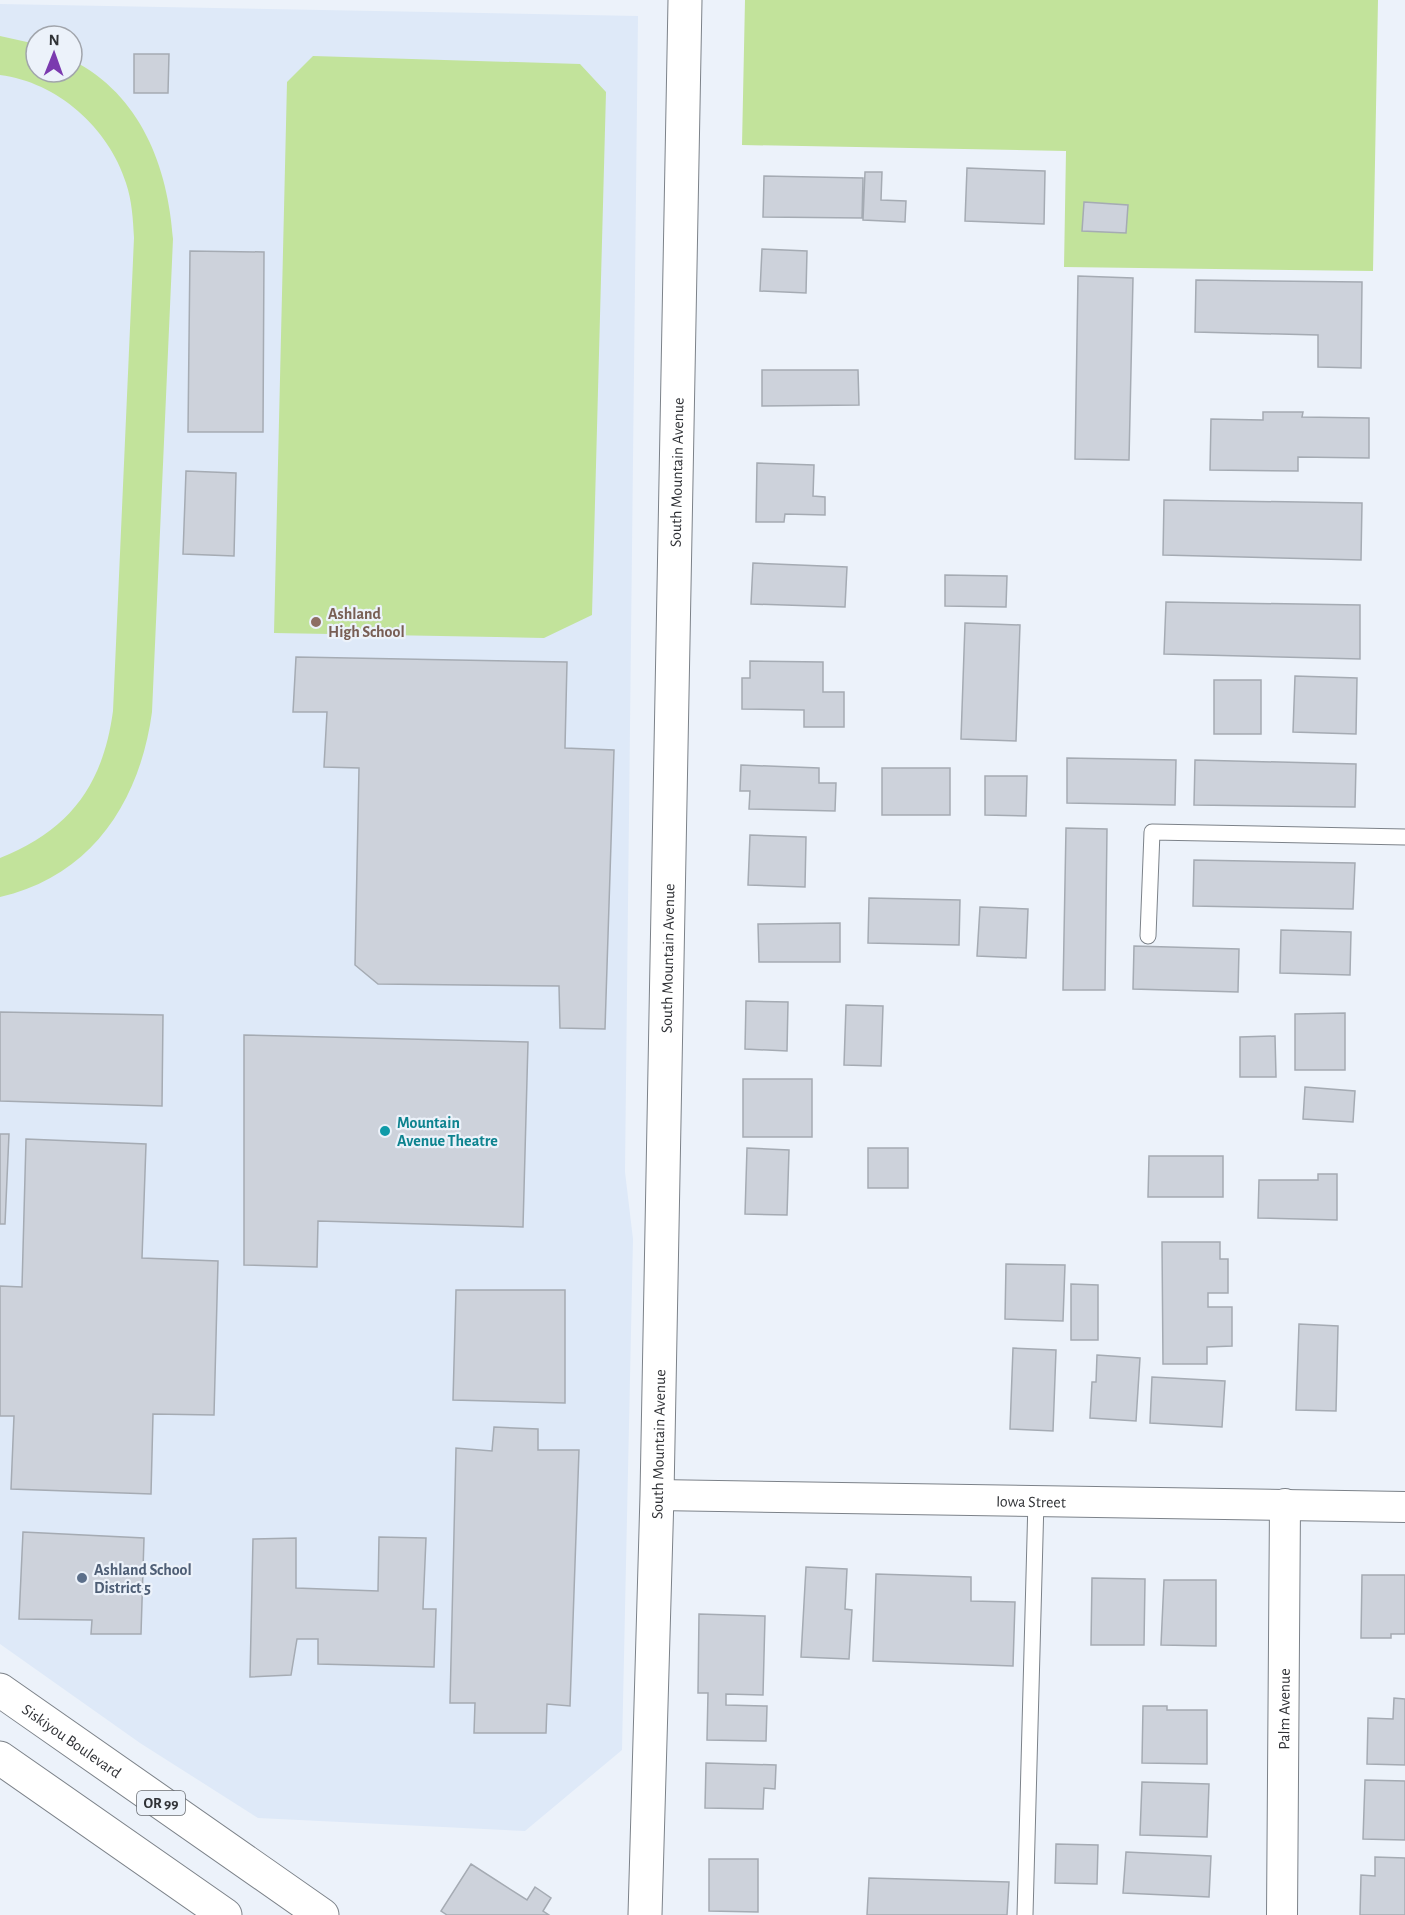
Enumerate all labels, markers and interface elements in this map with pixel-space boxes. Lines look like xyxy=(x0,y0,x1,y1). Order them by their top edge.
north arrow xyxy=(24,24,84,84)
text: N xyxy=(49,32,60,48)
street label: South Mountain Avenue xyxy=(668,397,687,547)
place label: Ashland High School xyxy=(328,606,405,640)
marker: Ashland High School xyxy=(309,615,323,629)
street label: South Mountain Avenue xyxy=(659,883,677,1033)
place label: Mountain Avenue Theatre xyxy=(397,1115,498,1149)
marker: Mountain Avenue Theatre xyxy=(378,1124,392,1138)
street label: South Mountain Avenue xyxy=(649,1369,668,1519)
street label: Iowa Street xyxy=(996,1493,1066,1511)
place label: Ashland School District 5 xyxy=(94,1562,192,1596)
marker: Ashland School District 5 xyxy=(75,1571,89,1585)
street label: Palm Avenue xyxy=(1276,1668,1293,1750)
street label: Siskiyou Boulevard xyxy=(19,1701,124,1781)
road number: OR 99 xyxy=(137,1791,185,1815)

